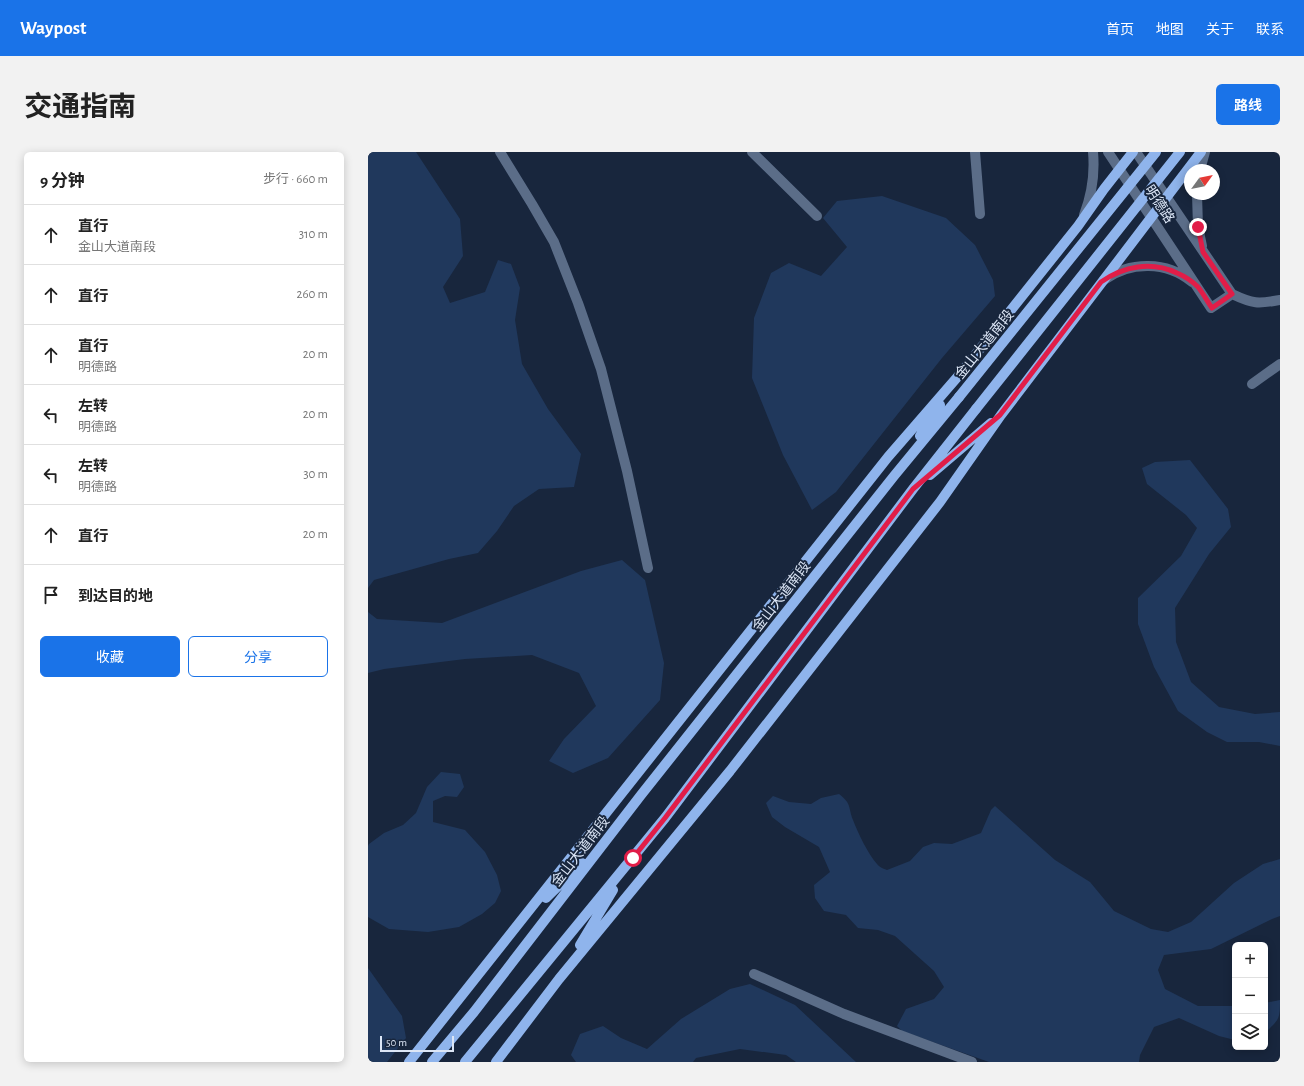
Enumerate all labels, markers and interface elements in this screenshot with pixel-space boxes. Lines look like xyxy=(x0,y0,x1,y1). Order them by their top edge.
text: Waypost xyxy=(20,19,87,38)
text: 首页 xyxy=(1106,23,1134,37)
text: 地图 xyxy=(1156,23,1184,37)
text: 关于 xyxy=(1206,23,1234,37)
text: 联系 xyxy=(1256,23,1284,37)
button: 路线 xyxy=(1216,84,1280,125)
text: 交通指南 xyxy=(24,94,136,122)
north arrow xyxy=(1184,164,1220,200)
text: 9 分钟 xyxy=(40,172,85,189)
text: 步行 · 660 m xyxy=(263,173,328,186)
street label: 明德路 xyxy=(1142,182,1178,226)
route end xyxy=(1189,218,1207,236)
text: 直行 xyxy=(78,219,108,234)
icon: ahead xyxy=(40,224,62,246)
text: 310 m xyxy=(299,228,328,241)
text: 金山大道南段 xyxy=(78,241,156,254)
icon: ahead xyxy=(40,284,62,306)
text: 260 m xyxy=(297,288,328,301)
text: 直行 xyxy=(78,289,108,304)
street label: 金山大道南段 xyxy=(952,307,1017,382)
text: 直行 xyxy=(78,339,108,354)
icon: ahead xyxy=(40,344,62,366)
text: 20 m xyxy=(303,348,328,361)
text: 明德路 xyxy=(78,361,117,374)
text: 左转 xyxy=(78,399,108,414)
icon: left xyxy=(40,404,62,426)
text: 20 m xyxy=(303,408,328,421)
text: 明德路 xyxy=(78,421,117,434)
text: 左转 xyxy=(78,459,108,474)
icon: left xyxy=(40,464,62,486)
text: 30 m xyxy=(303,468,328,481)
text: 明德路 xyxy=(78,481,117,494)
icon: ahead xyxy=(40,524,62,546)
text: 20 m xyxy=(303,528,328,541)
text: 直行 xyxy=(78,529,108,544)
street label: 金山大道南段 xyxy=(750,559,813,634)
icon: arrive xyxy=(40,584,62,606)
text: 到达目的地 xyxy=(78,589,153,604)
button: 收藏 xyxy=(40,636,180,677)
button: 分享 xyxy=(188,636,328,677)
street label: 金山大道南段 xyxy=(549,814,612,889)
route start xyxy=(624,849,642,867)
map controls xyxy=(1232,942,1268,1050)
button: + xyxy=(1232,942,1268,978)
button: − xyxy=(1232,978,1268,1014)
button: layers xyxy=(1232,1014,1268,1050)
scale bar xyxy=(380,1034,454,1053)
text: 50 m xyxy=(386,1037,407,1048)

